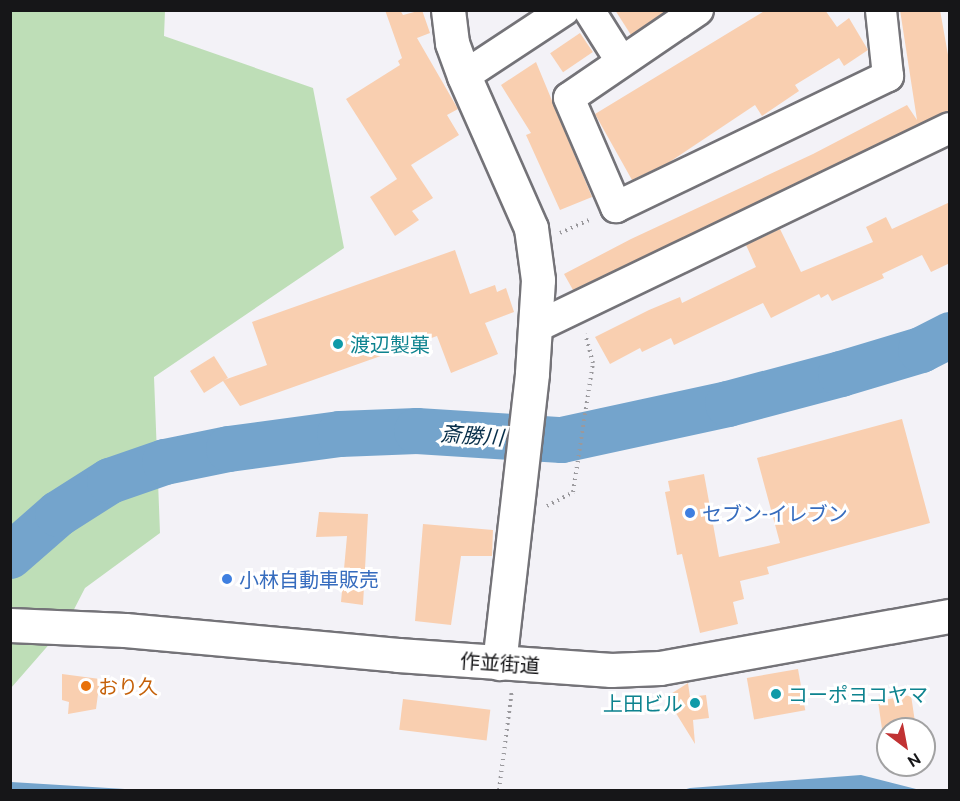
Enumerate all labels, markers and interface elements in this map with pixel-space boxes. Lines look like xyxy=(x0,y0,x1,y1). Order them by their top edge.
place label: 渡辺製菓 xyxy=(350,332,430,356)
marker: 渡辺製菓 xyxy=(331,337,345,351)
water label: 斎勝川 xyxy=(440,420,504,450)
place label: セブン-イレブン xyxy=(702,501,848,525)
marker: セブン-イレブン xyxy=(683,506,697,520)
place label: 小林自動車販売 xyxy=(239,567,379,591)
marker: 小林自動車販売 xyxy=(220,572,234,586)
street label: 作並街道 xyxy=(459,648,541,678)
place label: おり久 xyxy=(98,674,158,698)
marker: おり久 xyxy=(79,679,93,693)
place label: コーポヨコヤマ xyxy=(788,682,928,706)
marker: コーポヨコヤマ xyxy=(769,687,783,701)
place label: 上田ビル xyxy=(603,691,683,715)
marker: 上田ビル xyxy=(688,696,702,710)
north arrow xyxy=(876,717,936,777)
text: N xyxy=(905,750,924,771)

